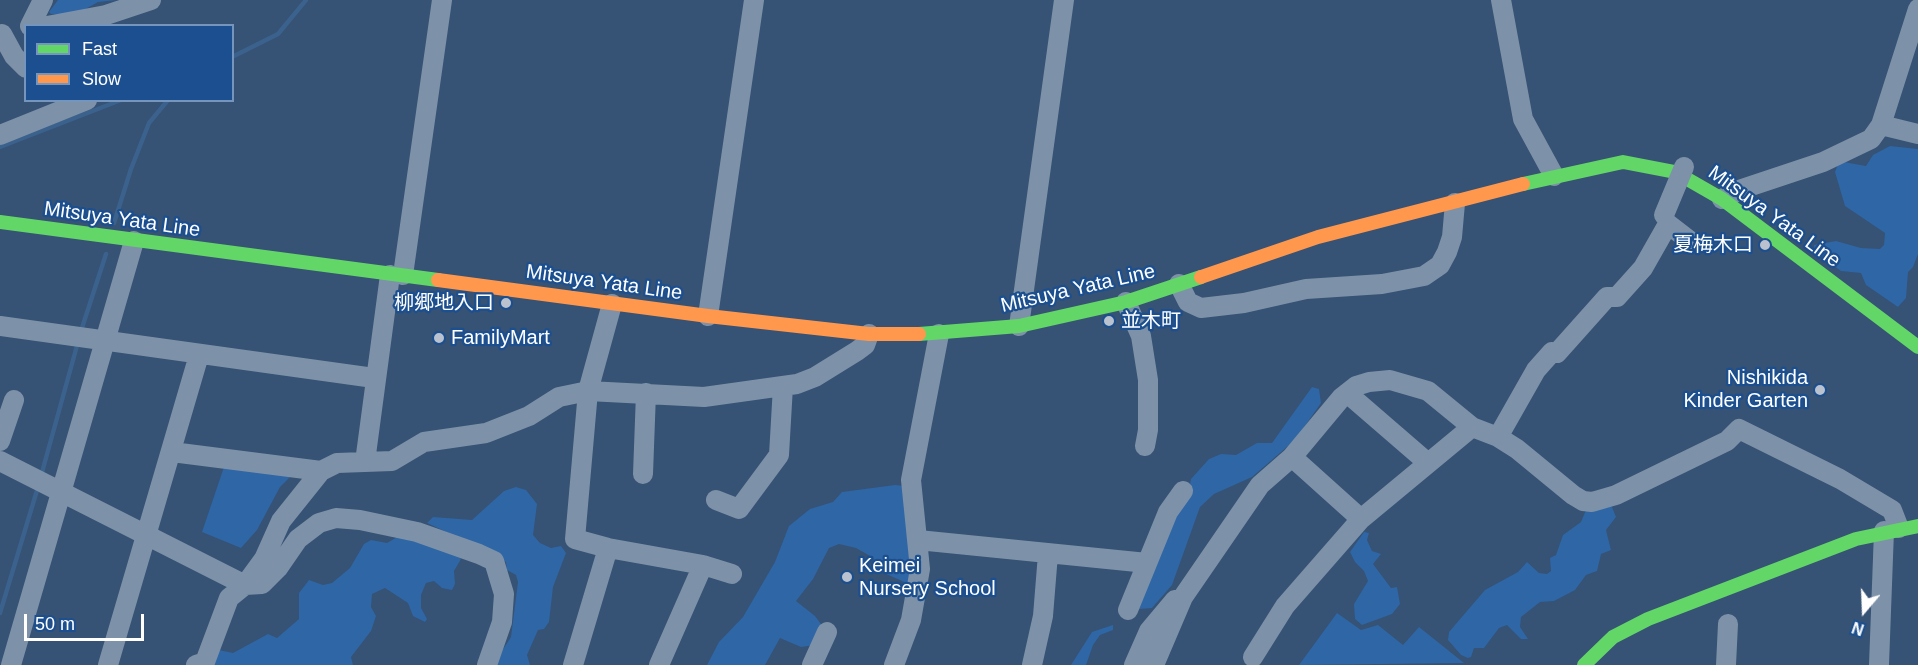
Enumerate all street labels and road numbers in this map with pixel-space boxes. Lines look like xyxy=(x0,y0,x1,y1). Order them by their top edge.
street label: Mitsuya Yata Line xyxy=(1703,161,1845,273)
street label: Mitsuya Yata Line xyxy=(42,197,202,243)
street label: Mitsuya Yata Line xyxy=(524,260,684,306)
street label: Mitsuya Yata Line xyxy=(999,260,1157,318)

